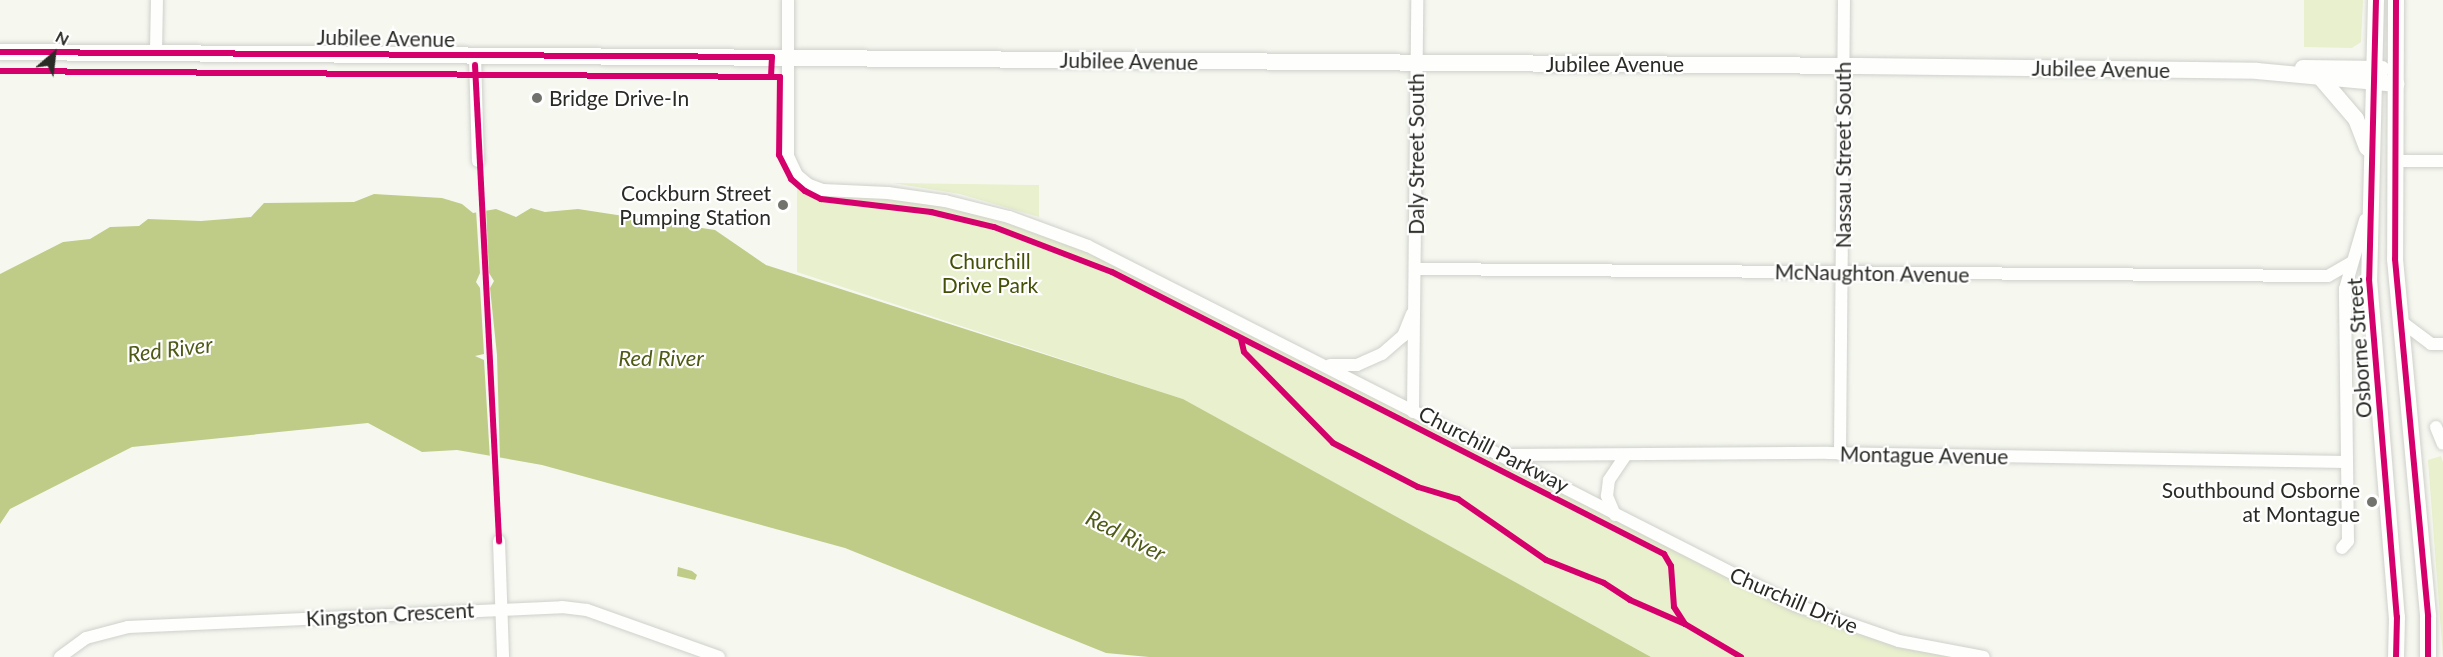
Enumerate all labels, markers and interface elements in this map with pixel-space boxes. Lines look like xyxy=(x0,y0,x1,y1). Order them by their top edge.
north arrow xyxy=(24,24,84,84)
street label: Jubilee Avenue xyxy=(316,24,456,52)
text: N xyxy=(53,26,73,49)
street label: Jubilee Avenue xyxy=(1059,47,1199,75)
street label: Jubilee Avenue xyxy=(1545,51,1685,77)
street label: Jubilee Avenue xyxy=(2031,55,2171,83)
street label: Nassau Street South xyxy=(1830,62,1856,248)
street label: Daly Street South xyxy=(1403,73,1429,235)
place label: Bridge Drive-In xyxy=(549,85,689,111)
marker: Bridge Drive-In xyxy=(530,91,544,105)
place label: Cockburn Street Pumping Station xyxy=(619,180,771,230)
marker: Cockburn Street Pumping Station xyxy=(776,198,790,212)
park label: Churchill Drive Park xyxy=(942,248,1038,298)
street label: McNaughton Avenue xyxy=(1774,259,1970,287)
street label: Osborne Street xyxy=(2342,277,2376,419)
water label: Red River xyxy=(126,331,214,367)
water label: Red River xyxy=(618,345,704,371)
street label: Churchill Parkway xyxy=(1415,400,1573,498)
street label: Montague Avenue xyxy=(1839,441,2009,469)
place label: Southbound Osborne at Montague xyxy=(2162,477,2360,527)
marker: Southbound Osborne at Montague xyxy=(2365,495,2379,509)
water label: Red River xyxy=(1082,504,1170,566)
street label: Churchill Drive xyxy=(1726,562,1862,638)
street label: Kingston Crescent xyxy=(305,597,475,631)

